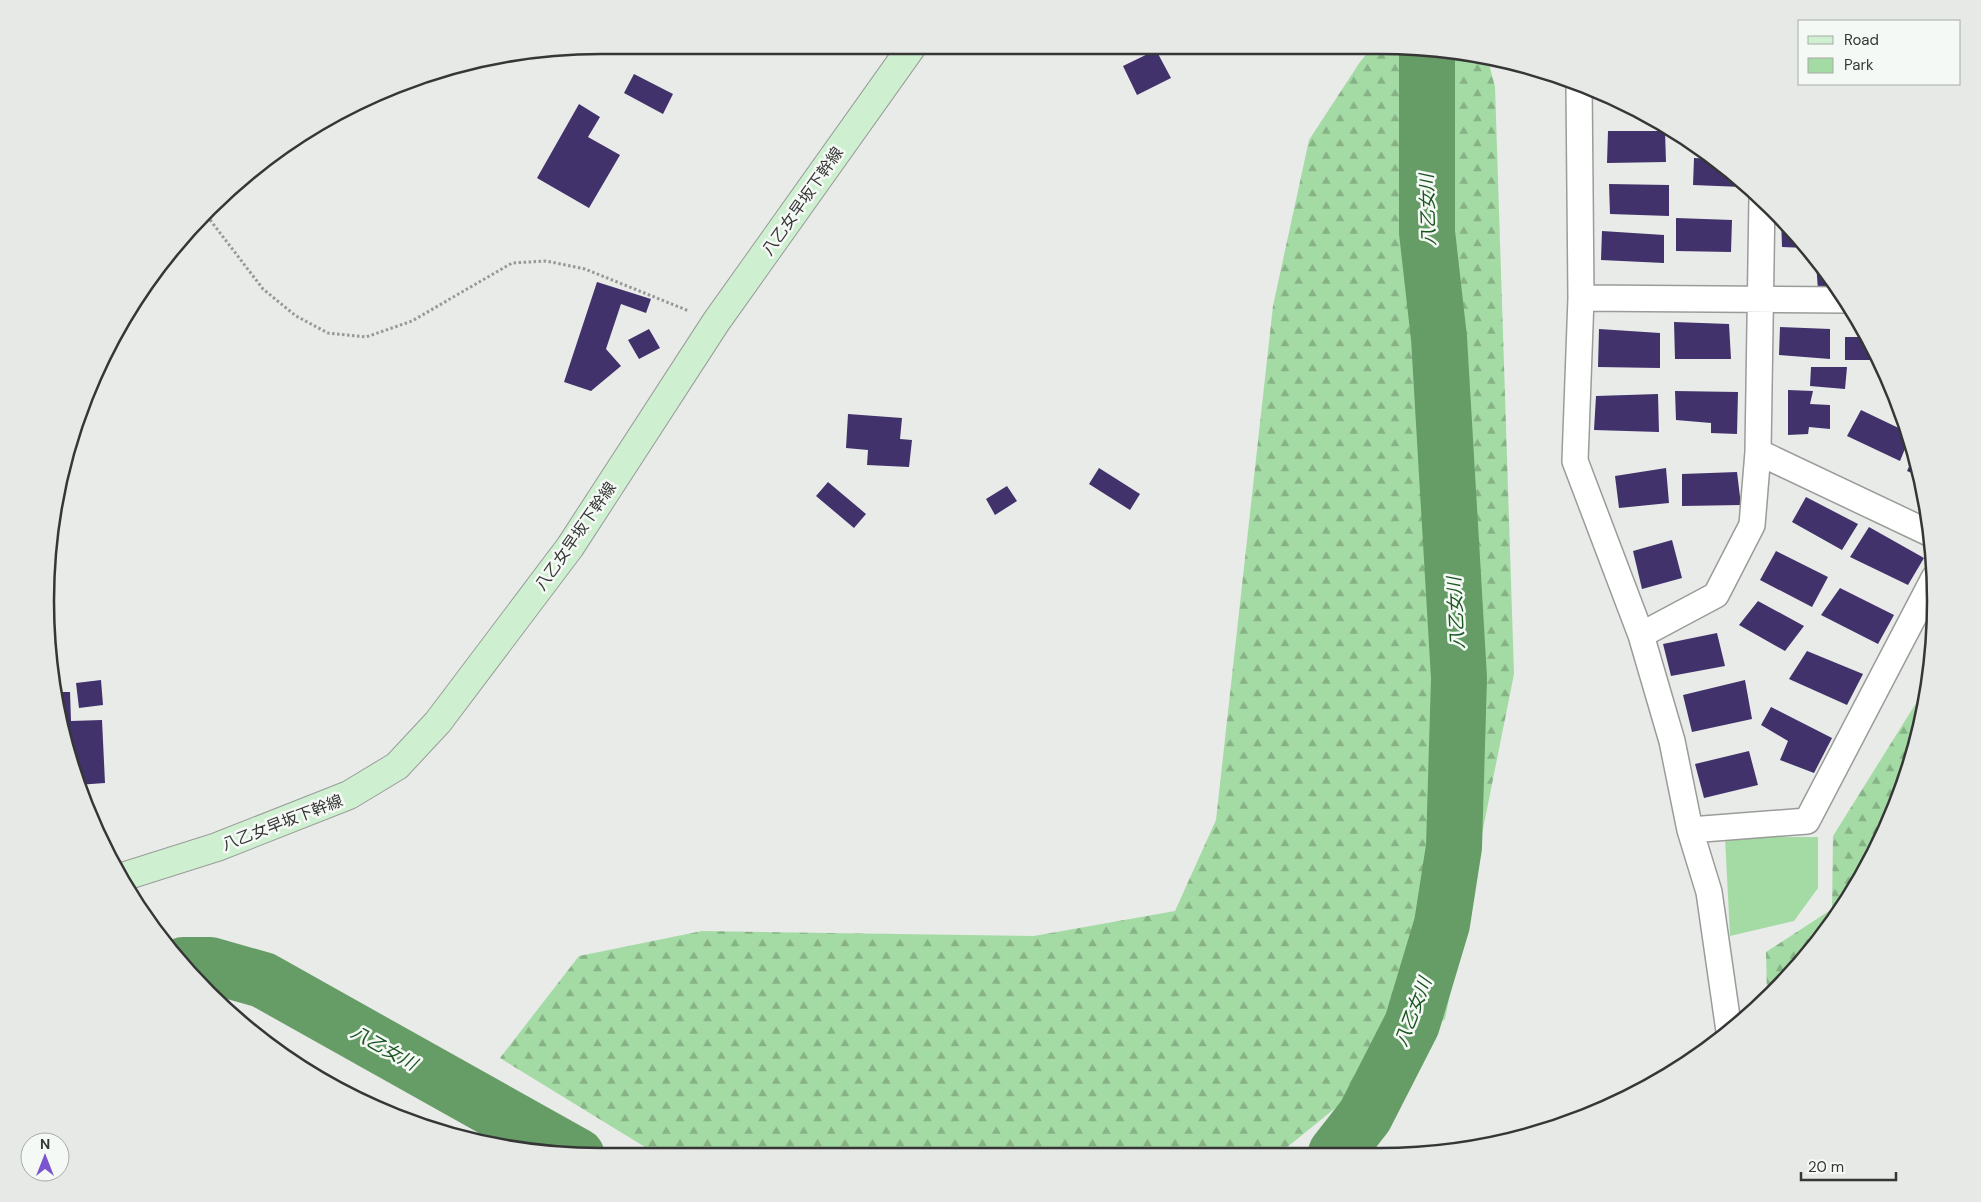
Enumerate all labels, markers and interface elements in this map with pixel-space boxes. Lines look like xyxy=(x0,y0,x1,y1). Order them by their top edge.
legend xyxy=(1798,20,1961,85)
text: Road xyxy=(1844,30,1879,50)
text: Park xyxy=(1844,55,1874,75)
street label: 八乙女早坂下幹線 xyxy=(757,143,848,260)
water label: 八乙女川 xyxy=(1415,172,1441,246)
street label: 八乙女早坂下幹線 xyxy=(530,478,621,595)
water label: 八乙女川 xyxy=(1442,574,1470,650)
street label: 八乙女早坂下幹線 xyxy=(219,790,346,855)
water label: 八乙女川 xyxy=(1389,972,1438,1050)
water label: 八乙女川 xyxy=(347,1020,423,1077)
north arrow xyxy=(20,1132,70,1182)
text: N xyxy=(40,1135,50,1153)
scale bar xyxy=(1801,1150,1896,1182)
text: 20 m xyxy=(1808,1157,1844,1177)

